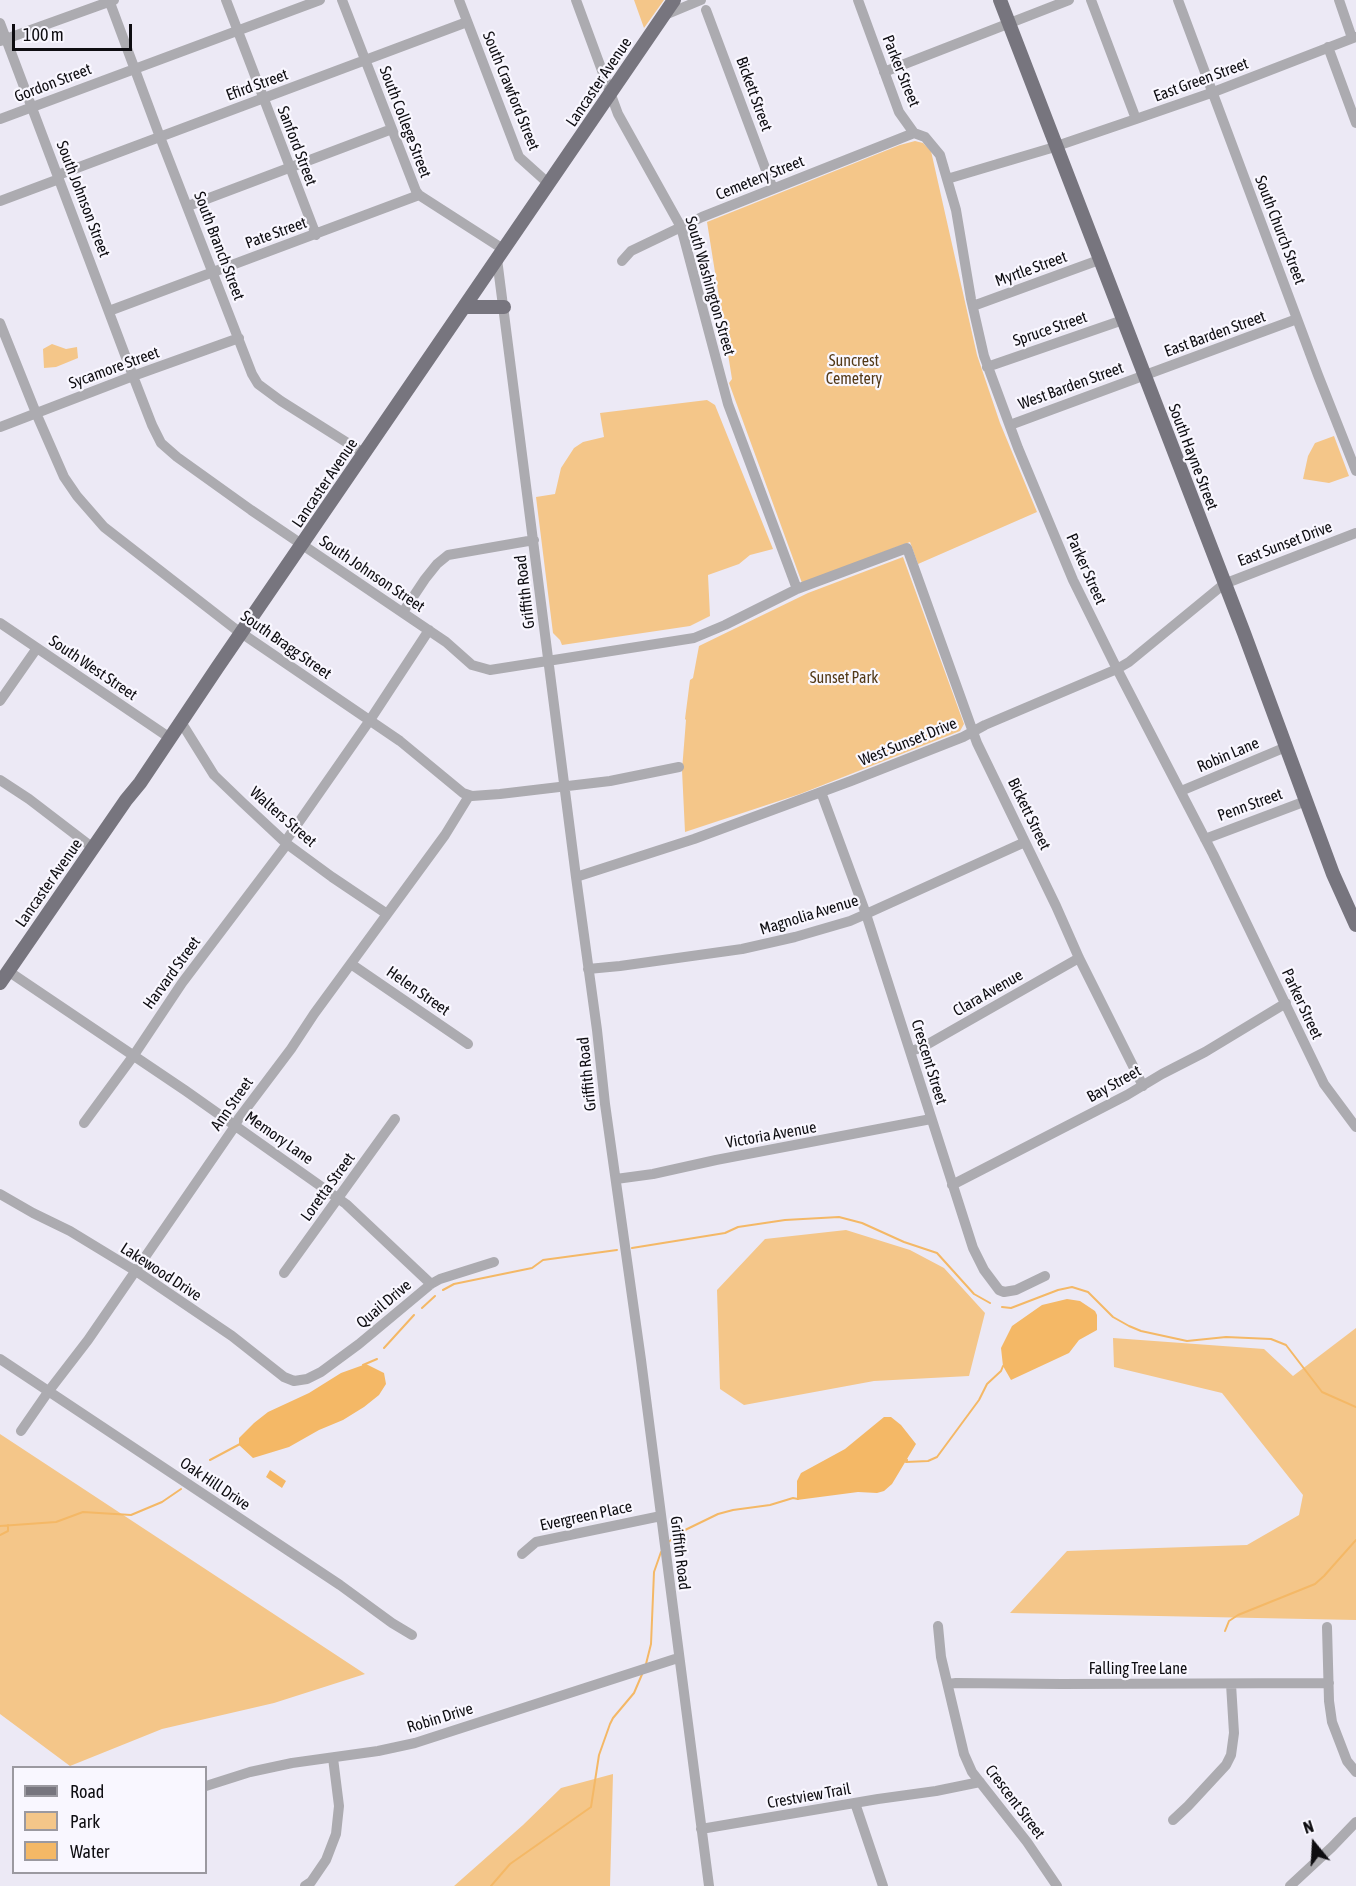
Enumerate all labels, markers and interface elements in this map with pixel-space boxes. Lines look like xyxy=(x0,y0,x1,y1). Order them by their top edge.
scale bar xyxy=(15,12,135,50)
text: 100 m xyxy=(23,24,64,45)
street label: South Crawford Street xyxy=(478,29,544,153)
street label: Parker Street xyxy=(878,32,924,110)
street label: Lancaster Avenue xyxy=(562,34,636,130)
street label: Bickett Street xyxy=(732,54,776,134)
street label: East Green Street xyxy=(1151,54,1251,106)
street label: Gordon Street xyxy=(12,60,94,106)
street label: South College Street xyxy=(375,64,435,180)
street label: Efird Street xyxy=(223,65,291,105)
street label: Sanford Street xyxy=(273,104,321,188)
street label: South Johnson Street xyxy=(52,138,114,260)
street label: Cemetery Street xyxy=(713,152,807,204)
street label: South Church Street xyxy=(1250,173,1310,287)
street label: South Branch Street xyxy=(189,189,249,303)
street label: Pate Street xyxy=(243,213,309,253)
street label: South Washington Street xyxy=(681,214,739,358)
street label: Myrtle Street xyxy=(992,247,1070,291)
street label: Spruce Street xyxy=(1010,307,1090,351)
street label: East Barden Street xyxy=(1162,307,1268,361)
street label: Sycamore Street xyxy=(66,343,162,393)
park label: Suncrest Cemetery xyxy=(826,351,882,389)
street label: West Barden Street xyxy=(1016,358,1126,414)
street label: South Hayne Street xyxy=(1164,401,1222,513)
street label: Lancaster Avenue xyxy=(288,435,362,531)
street label: East Sunset Drive xyxy=(1235,517,1335,571)
street label: Parker Street xyxy=(1062,531,1110,607)
street label: South Johnson Street xyxy=(316,532,428,616)
street label: Griffith Road xyxy=(511,554,539,630)
street label: South Bragg Street xyxy=(237,607,335,683)
street label: South West Street xyxy=(45,631,141,705)
park label: Sunset Park xyxy=(810,668,878,688)
street label: West Sunset Drive xyxy=(856,714,960,770)
street label: Robin Lane xyxy=(1194,733,1262,777)
street label: Bickett Street xyxy=(1003,775,1055,853)
street label: Walters Street xyxy=(246,783,320,851)
street label: Penn Street xyxy=(1215,784,1285,826)
street label: Lancaster Avenue xyxy=(12,835,86,931)
street label: Magnolia Avenue xyxy=(757,891,861,939)
street label: Harvard Street xyxy=(139,933,205,1013)
street label: Helen Street xyxy=(383,962,453,1020)
street label: Clara Avenue xyxy=(950,965,1026,1021)
street label: Parker Street xyxy=(1277,966,1327,1042)
street label: Crescent Street xyxy=(907,1017,951,1107)
street label: Griffith Road xyxy=(574,1036,600,1112)
street label: Bay Street xyxy=(1084,1061,1144,1107)
street label: Ann Street xyxy=(207,1074,257,1134)
street label: Memory Lane xyxy=(241,1107,317,1169)
street label: Victoria Avenue xyxy=(724,1118,818,1152)
street label: Loretta Street xyxy=(297,1149,359,1225)
street label: Lakewood Drive xyxy=(117,1239,205,1305)
street label: Quail Drive xyxy=(353,1276,415,1332)
street label: Oak Hill Drive xyxy=(176,1453,254,1515)
street label: Evergreen Place xyxy=(538,1497,634,1535)
street label: Griffith Road xyxy=(666,1515,694,1591)
street label: Falling Tree Lane xyxy=(1089,1659,1187,1679)
street label: Robin Drive xyxy=(405,1699,475,1737)
street label: Crescent Street xyxy=(981,1761,1049,1843)
legend xyxy=(12,1766,207,1874)
street label: Crestview Trail xyxy=(766,1779,852,1813)
text: Road xyxy=(70,1781,104,1802)
text: Park xyxy=(70,1811,100,1832)
north arrow xyxy=(1284,1814,1344,1874)
text: N xyxy=(1301,1817,1316,1837)
text: Water xyxy=(70,1841,109,1862)

